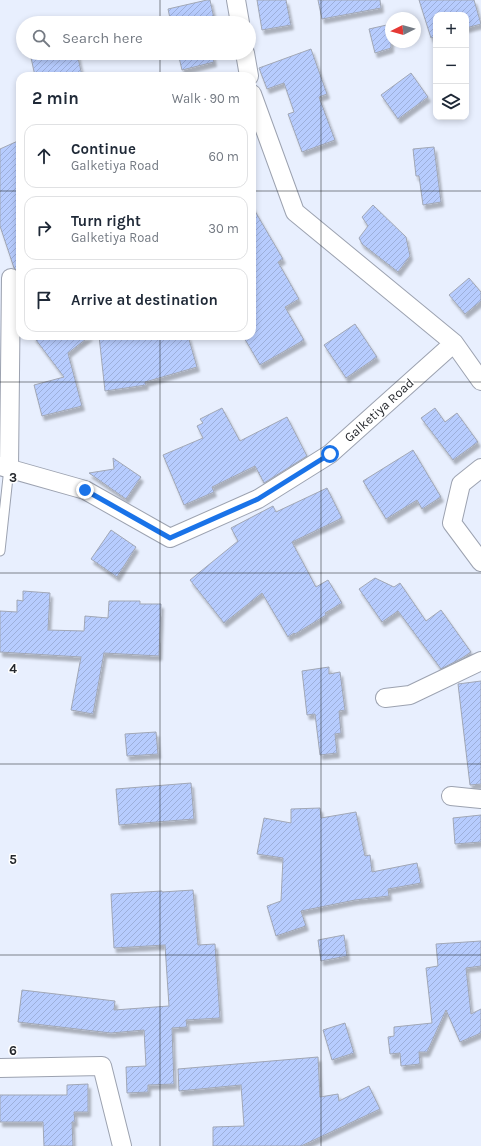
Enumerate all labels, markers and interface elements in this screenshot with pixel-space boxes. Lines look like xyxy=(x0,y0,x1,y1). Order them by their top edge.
north arrow xyxy=(385,12,421,48)
map controls xyxy=(433,12,469,120)
button: + xyxy=(433,12,469,48)
search box xyxy=(16,16,256,60)
icon: search xyxy=(30,27,52,49)
text: Search here xyxy=(62,29,143,47)
button: − xyxy=(433,48,469,84)
button: layers xyxy=(433,84,469,120)
text: 2 min xyxy=(32,88,79,108)
text: Walk · 90 m xyxy=(172,91,240,106)
text: Continue xyxy=(71,140,136,158)
icon: ahead xyxy=(33,145,55,167)
text: 60 m xyxy=(209,149,239,164)
text: Galketiya Road xyxy=(71,158,159,173)
text: Turn right xyxy=(71,212,141,230)
icon: right xyxy=(33,217,55,239)
text: 30 m xyxy=(208,221,239,236)
text: Galketiya Road xyxy=(71,230,159,245)
icon: arrive xyxy=(33,289,55,311)
text: Arrive at destination xyxy=(71,291,218,309)
street label: Galketiya Road xyxy=(341,375,417,445)
route start xyxy=(321,445,339,463)
text: 3 xyxy=(9,470,17,485)
route end xyxy=(76,481,94,499)
text: 4 xyxy=(9,661,17,676)
text: 5 xyxy=(9,852,17,867)
text: 6 xyxy=(9,1043,17,1058)

